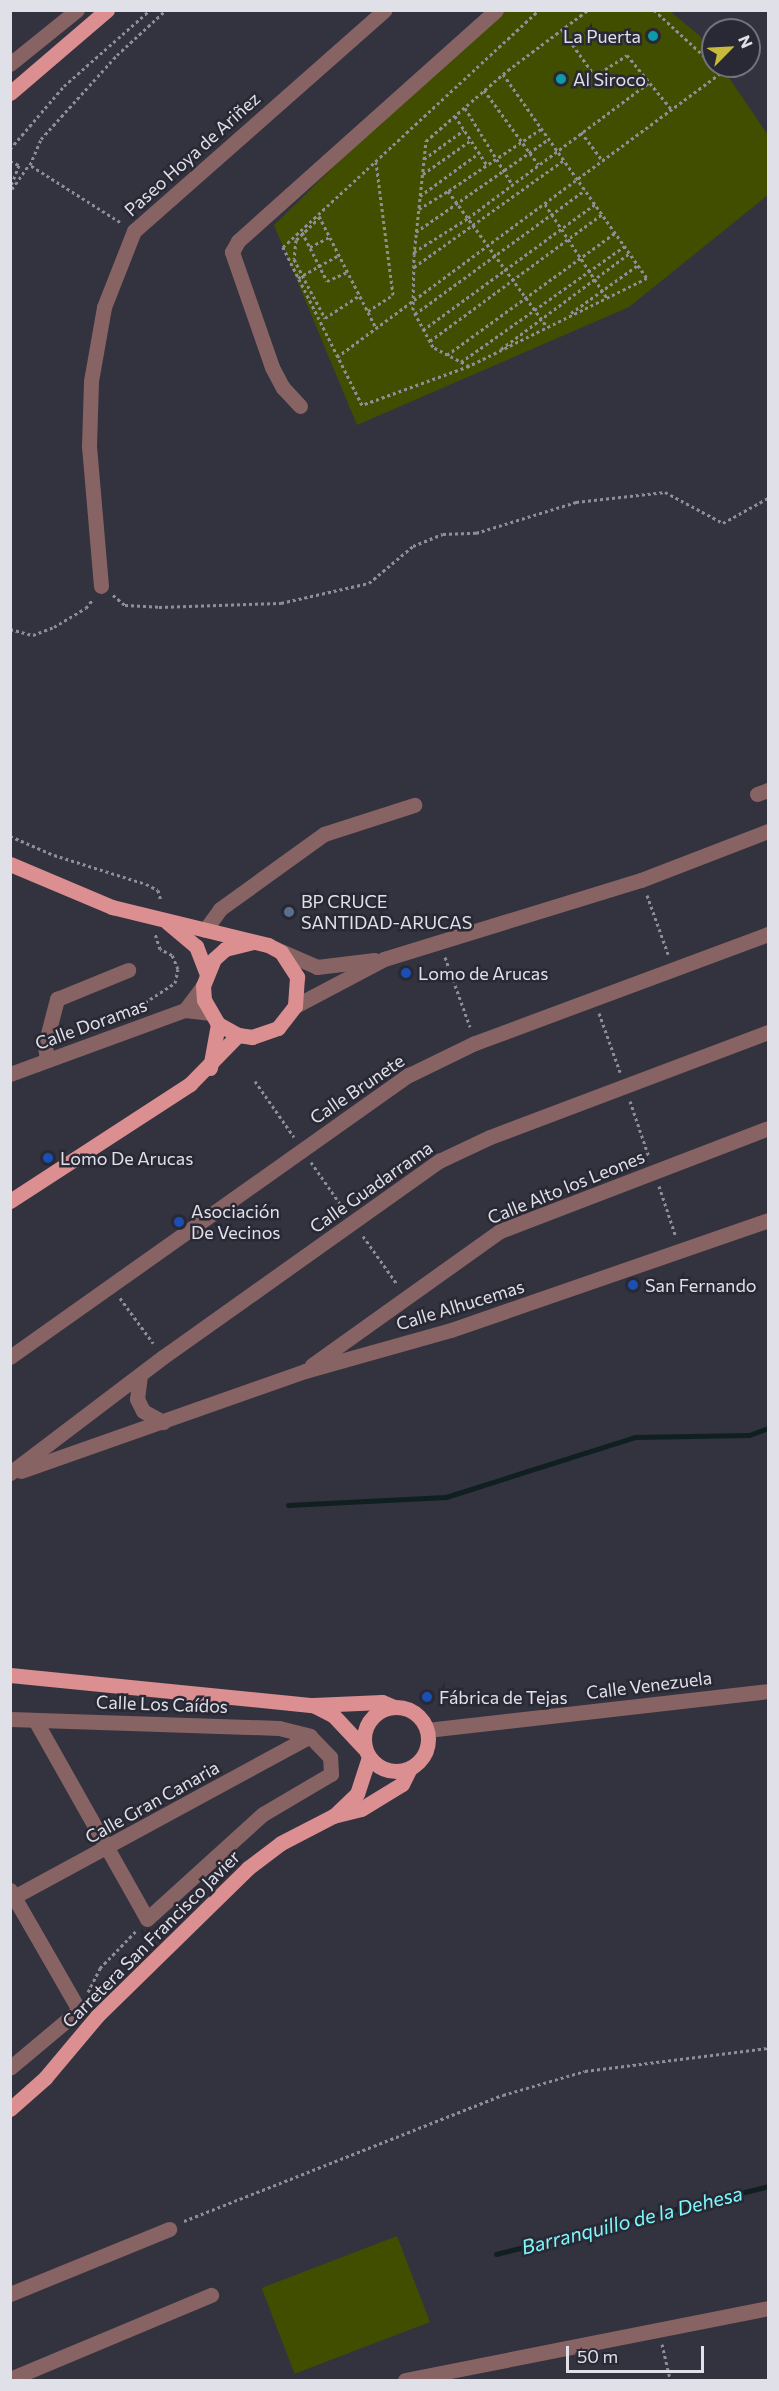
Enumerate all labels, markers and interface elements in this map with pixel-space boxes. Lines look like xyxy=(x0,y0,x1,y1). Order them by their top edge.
north arrow xyxy=(701,18,761,78)
place label: La Puerta xyxy=(563,25,641,47)
marker: La Puerta xyxy=(646,29,660,43)
text: N xyxy=(735,32,757,51)
place label: Al Siroco xyxy=(573,68,646,90)
marker: Al Siroco xyxy=(554,72,568,86)
street label: Paseo Hoya de Ariñez xyxy=(120,87,264,221)
place label: BP CRUCE SANTIDAD-ARUCAS xyxy=(301,891,472,934)
marker: BP CRUCE SANTIDAD-ARUCAS xyxy=(282,905,296,919)
place label: Lomo de Arucas xyxy=(418,962,548,984)
marker: Lomo de Arucas xyxy=(399,966,413,980)
street label: Calle Doramas xyxy=(32,994,150,1054)
street label: Calle Brunete xyxy=(306,1050,408,1128)
street label: Calle Guadarrama xyxy=(305,1137,437,1237)
street label: Calle Alto los Leones xyxy=(484,1146,648,1228)
place label: Lomo De Arucas xyxy=(60,1147,193,1169)
marker: Lomo De Arucas xyxy=(41,1151,55,1165)
place label: Asociación De Vecinos xyxy=(191,1201,280,1244)
marker: Asociación De Vecinos xyxy=(172,1215,186,1229)
place label: San Fernando xyxy=(645,1274,757,1296)
street label: Calle Alhucemas xyxy=(393,1275,527,1335)
marker: San Fernando xyxy=(626,1278,640,1292)
street label: Calle Venezuela xyxy=(585,1667,713,1703)
place label: Fábrica de Tejas xyxy=(439,1686,568,1708)
marker: Fábrica de Tejas xyxy=(420,1690,434,1704)
street label: Calle Los Caídos xyxy=(96,1691,228,1717)
street label: Calle Gran Canaria xyxy=(81,1756,223,1848)
street label: Carretera San Francisco Javier xyxy=(58,1846,244,2032)
water label: Barranquillo de la Dehesa xyxy=(519,2181,745,2259)
scale bar xyxy=(569,2334,707,2372)
text: 50 m xyxy=(577,2345,618,2367)

